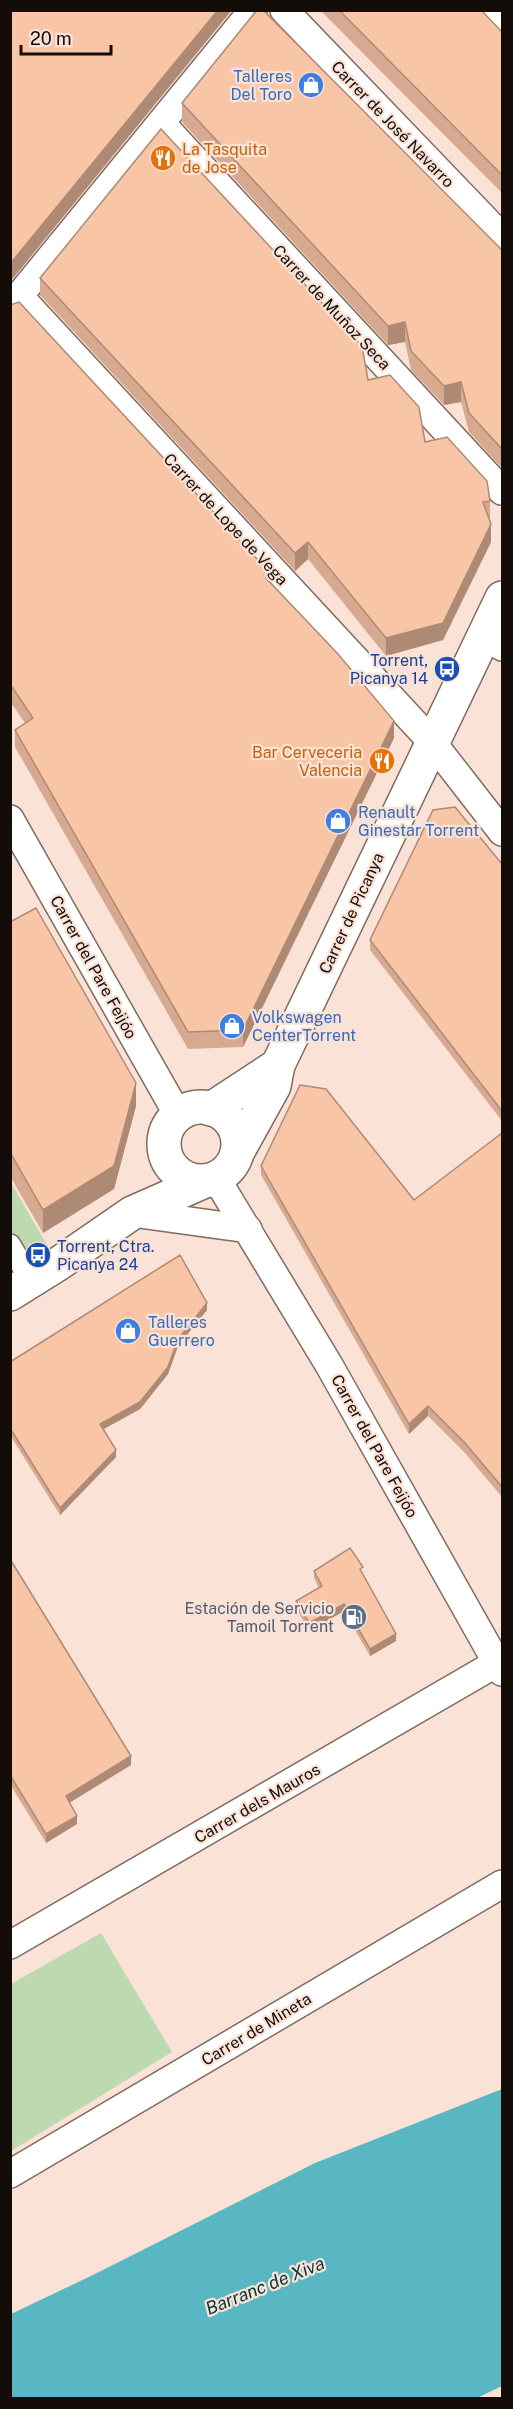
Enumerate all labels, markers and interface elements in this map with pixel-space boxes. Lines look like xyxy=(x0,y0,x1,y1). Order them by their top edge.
scale bar xyxy=(21,18,111,56)
text: 20 m xyxy=(30,28,72,49)
street label: Carrer de José Navarro xyxy=(327,57,458,192)
place label: Talleres Del Toro xyxy=(230,67,292,104)
shop icon: Talleres Del Toro xyxy=(296,70,326,100)
place label: La Tasquita de Jose xyxy=(182,140,267,177)
restaurant icon: La Tasquita de Jose xyxy=(148,143,178,173)
street label: Carrer de Muñoz Seca xyxy=(269,241,395,374)
street label: Carrer de Lope de Vega xyxy=(160,449,292,589)
place label: Torrent, Picanya 14 xyxy=(350,651,428,688)
bus stop icon: Torrent, Picanya 14 xyxy=(432,654,462,684)
place label: Bar Cerveceria Valencia xyxy=(252,743,362,780)
restaurant icon: Bar Cerveceria Valencia xyxy=(367,746,397,776)
place label: Renault Ginestar Torrent xyxy=(358,803,479,840)
shop icon: Renault Ginestar Torrent xyxy=(323,806,353,836)
street label: Carrer de Picanya xyxy=(315,850,388,977)
street label: Carrer del Pare Feijóo xyxy=(46,892,141,1042)
place label: Volkswagen CenterTorrent xyxy=(252,1008,356,1045)
shop icon: Volkswagen CenterTorrent xyxy=(217,1011,247,1041)
place label: Torrent, Ctra. Picanya 24 xyxy=(57,1237,154,1274)
bus stop icon: Torrent, Ctra. Picanya 24 xyxy=(23,1240,53,1270)
place label: Talleres Guerrero xyxy=(148,1313,215,1350)
shop icon: Talleres Guerrero xyxy=(113,1316,143,1346)
street label: Carrer del Pare Feijóo xyxy=(327,1371,422,1521)
place label: Estación de Servicio Tamoil Torrent xyxy=(185,1599,334,1636)
fuel station icon: Estación de Servicio Tamoil Torrent xyxy=(339,1602,369,1632)
street label: Carrer dels Mauros xyxy=(191,1760,323,1847)
street label: Carrer de Mineta xyxy=(198,1989,315,2070)
water label: Barranc de Xiva xyxy=(202,2252,327,2319)

